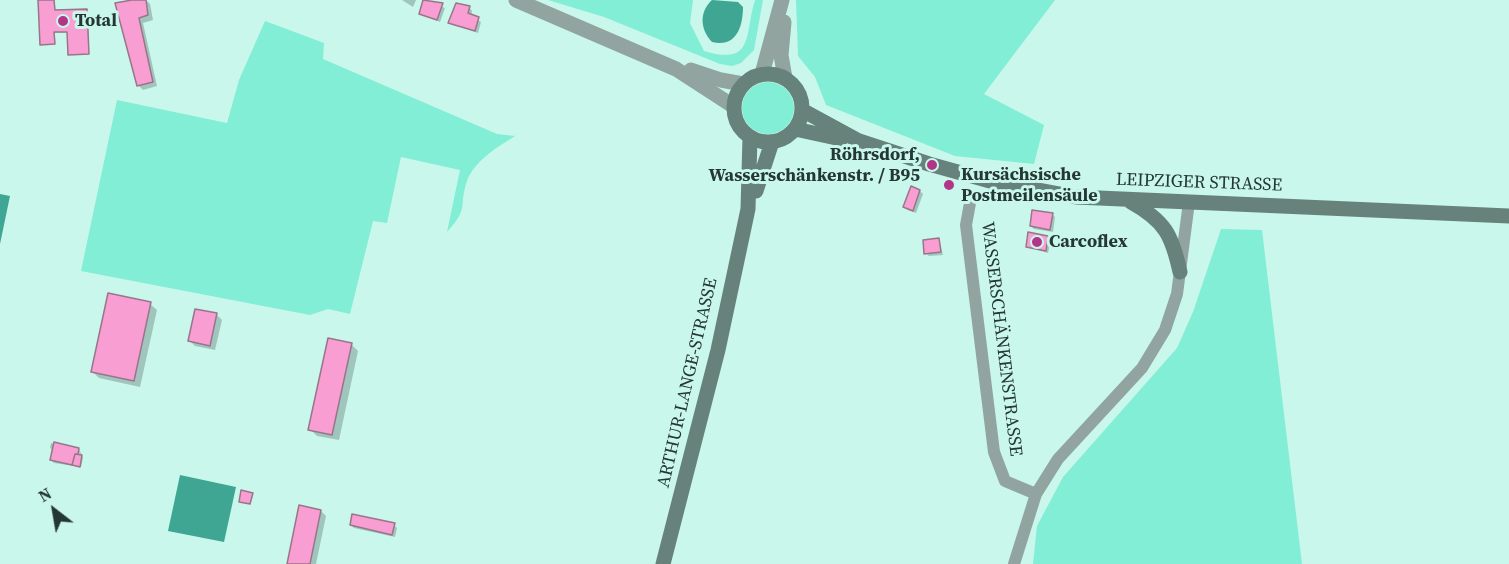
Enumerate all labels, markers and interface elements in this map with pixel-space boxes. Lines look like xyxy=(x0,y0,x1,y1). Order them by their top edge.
place label: Total xyxy=(75,10,117,32)
marker: Total xyxy=(56,14,70,28)
place label: Röhrsdorf, Wasserschänkenstr. / B95 xyxy=(708,144,920,186)
marker: Röhrsdorf, Wasserschänkenstr. / B95 xyxy=(925,158,939,172)
place label: Kursächsische Postmeilensäule xyxy=(961,164,1098,207)
street label: LEIPZIGER STRASSE xyxy=(1115,169,1283,197)
marker: Kursächsische Postmeilensäule xyxy=(942,178,956,192)
street label: WASSERSCHÄNKENSTRASSE xyxy=(976,221,1026,457)
place label: Carcoflex xyxy=(1049,231,1128,253)
marker: Carcoflex xyxy=(1030,235,1044,249)
street label: ARTHUR-LANGE-STRASSE xyxy=(653,276,723,490)
north arrow xyxy=(24,480,84,540)
text: N xyxy=(34,482,55,507)

